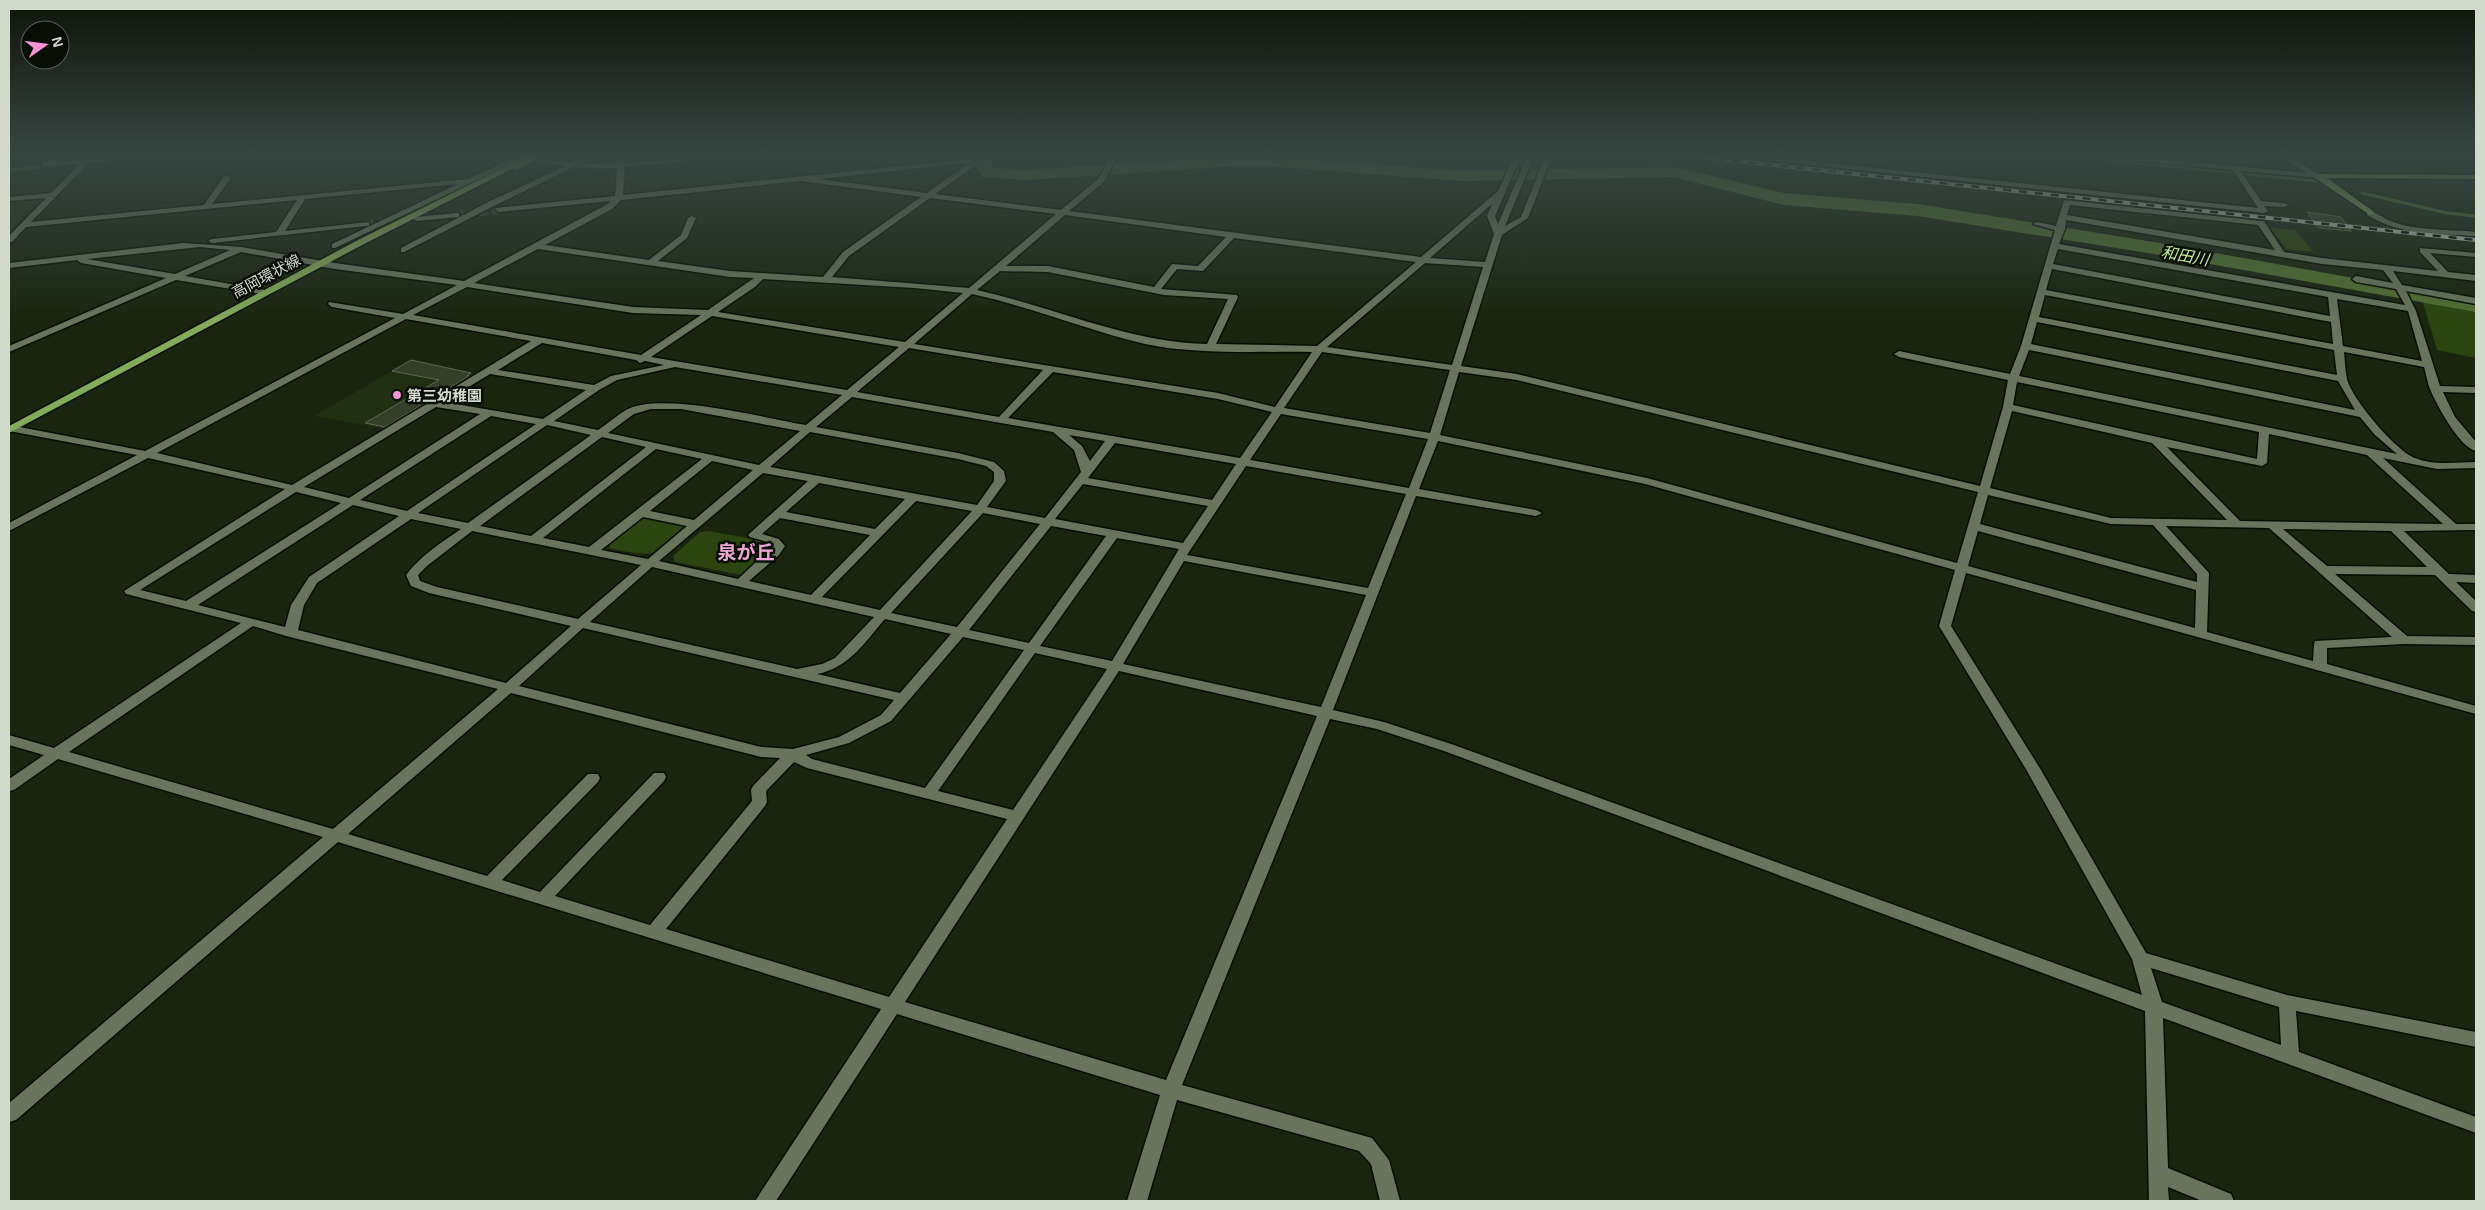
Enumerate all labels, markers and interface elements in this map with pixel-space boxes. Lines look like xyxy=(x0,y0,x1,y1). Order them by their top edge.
north arrow xyxy=(20,20,70,70)
text: N xyxy=(49,35,67,49)
water label: 和田川 xyxy=(2160,243,2212,269)
street label: 高岡環状線 xyxy=(229,251,303,301)
place label: 第三幼稚園 xyxy=(407,387,482,404)
marker: 第三幼稚園 xyxy=(391,389,403,401)
district label: 泉が丘 xyxy=(717,542,775,563)

